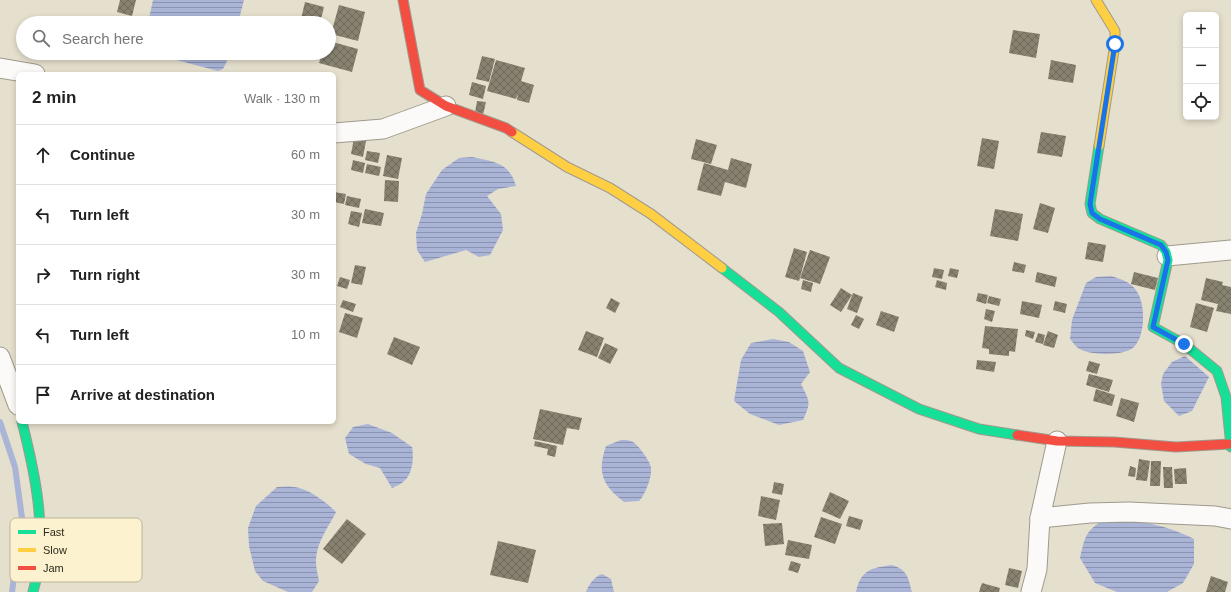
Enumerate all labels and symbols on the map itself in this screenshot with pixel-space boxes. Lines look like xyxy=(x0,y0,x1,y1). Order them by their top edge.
route start xyxy=(1106,35,1124,53)
route end xyxy=(1175,335,1193,353)
legend xyxy=(10,518,142,582)
text: Fast xyxy=(43,526,64,538)
text: Slow xyxy=(43,544,67,556)
text: Jam xyxy=(43,562,64,574)

